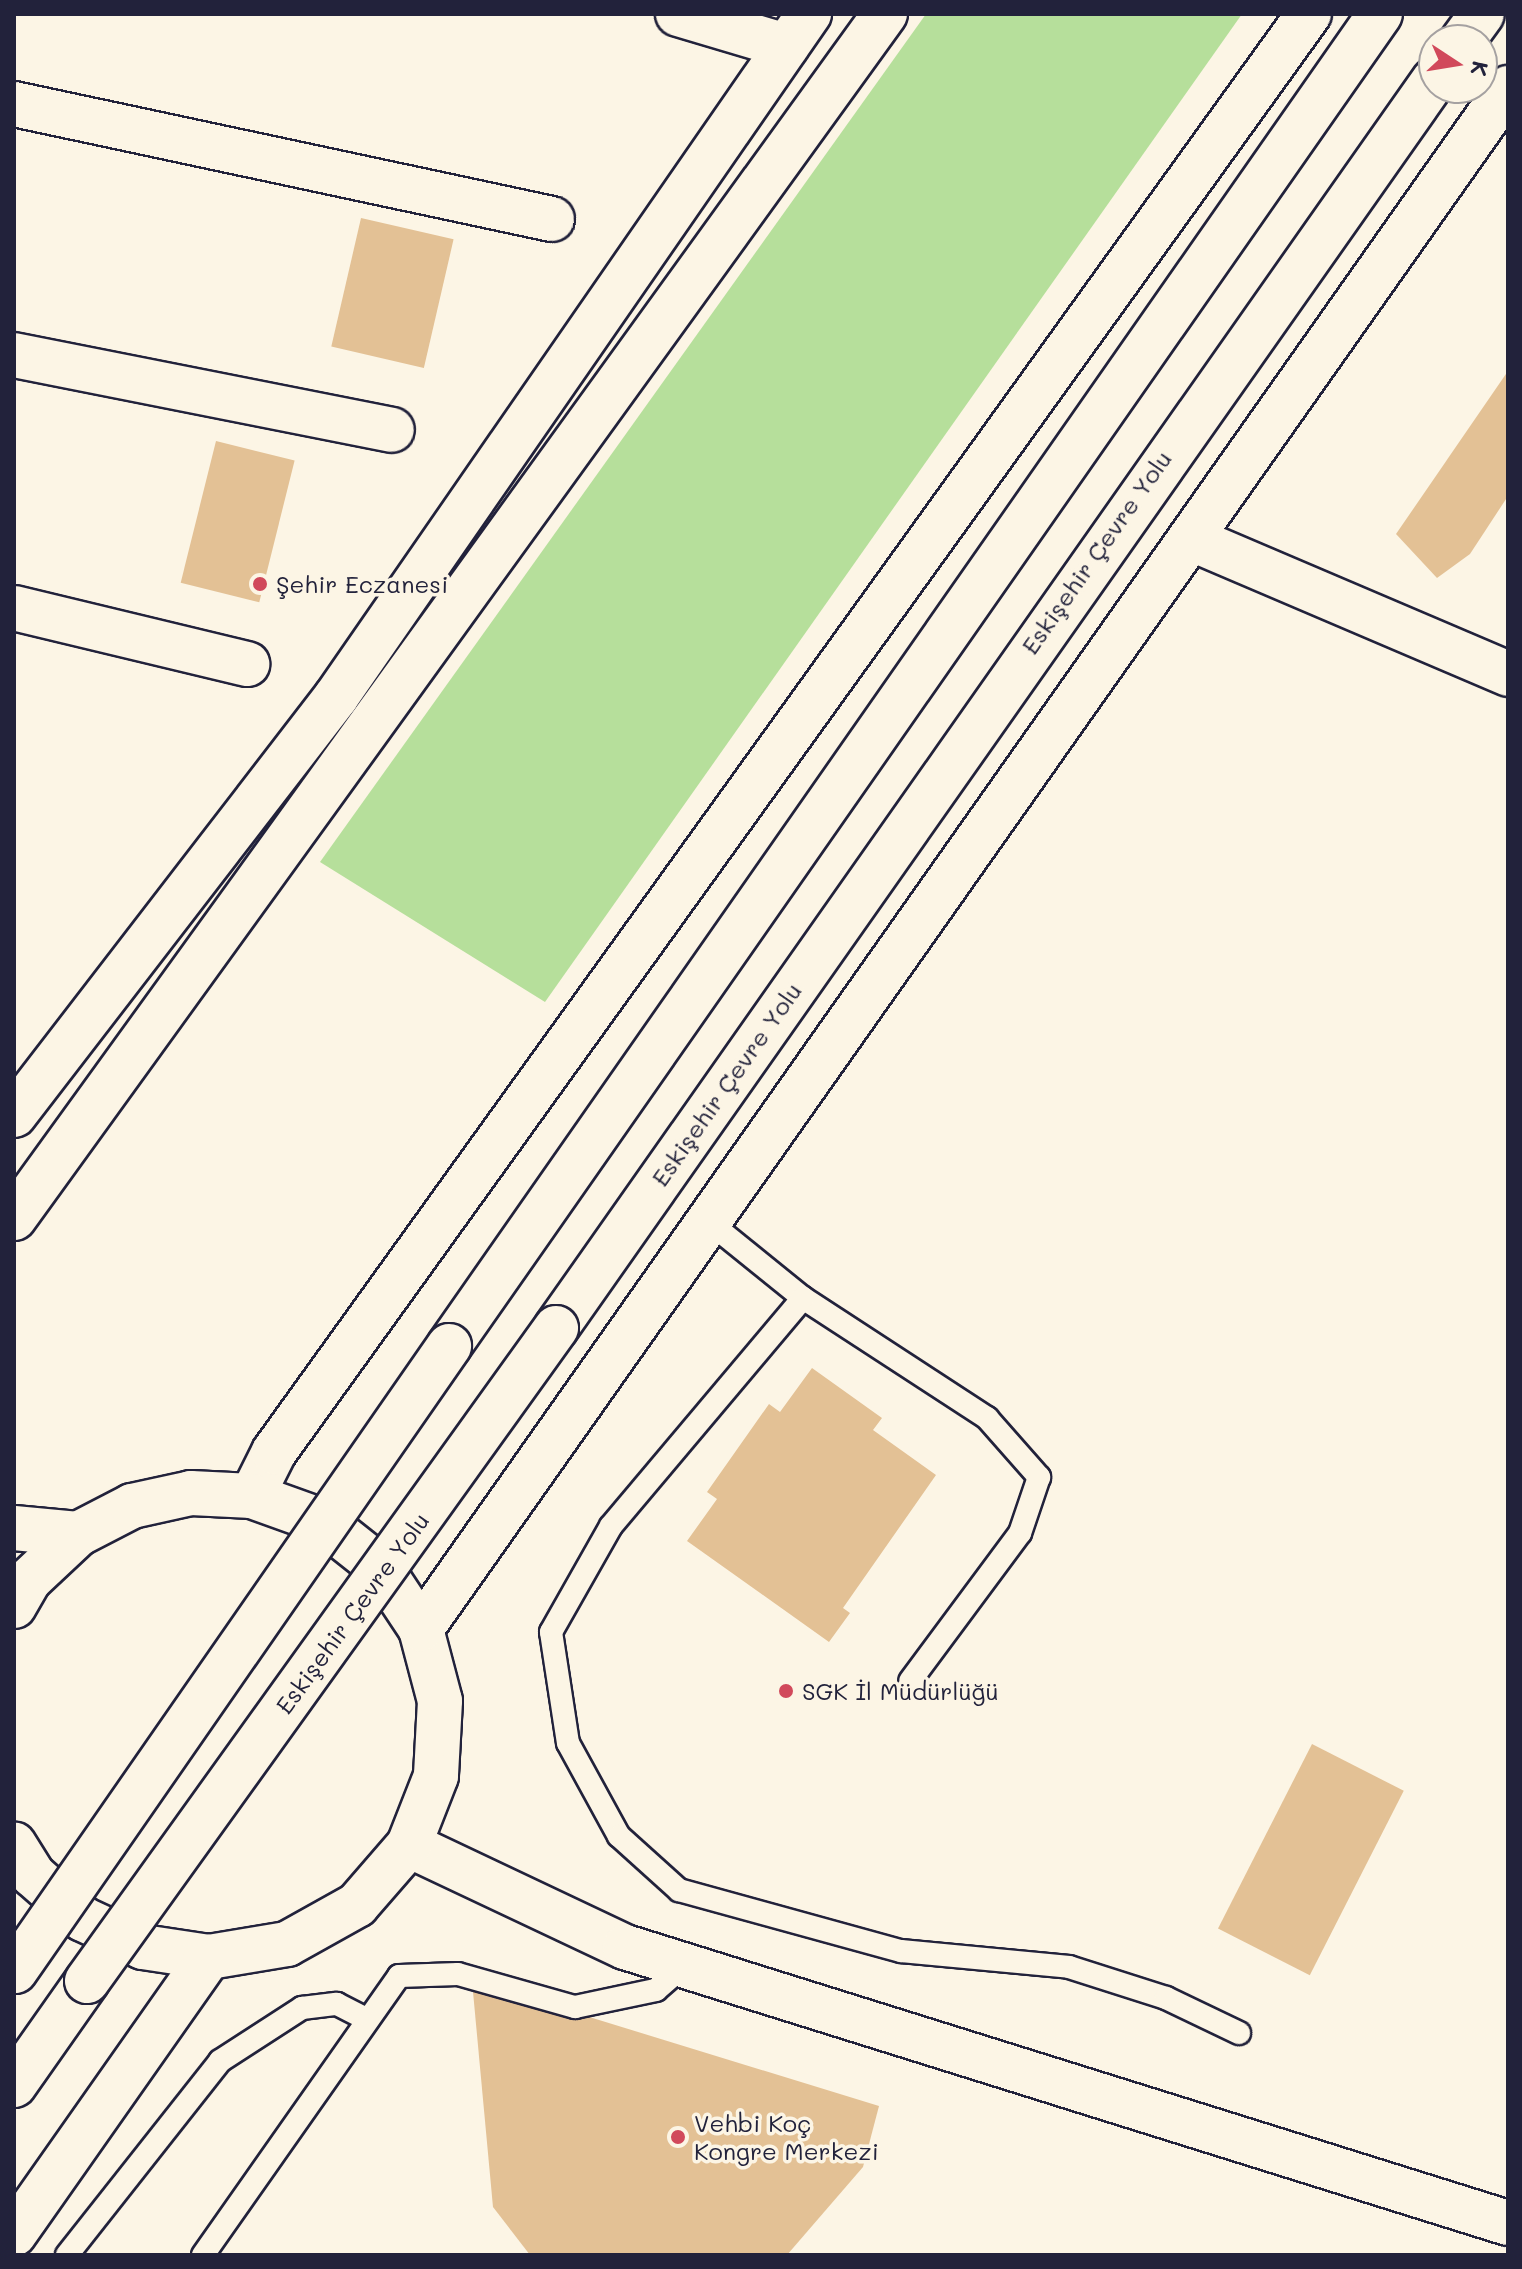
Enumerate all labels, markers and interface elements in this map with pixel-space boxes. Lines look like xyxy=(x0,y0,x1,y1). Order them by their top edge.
north arrow xyxy=(1418,24,1498,104)
text: K xyxy=(1464,59,1496,79)
street label: Eskişehir Çevre Yolu xyxy=(1015,445,1177,659)
place label: Şehir Eczanesi xyxy=(276,570,448,598)
marker: Şehir Eczanesi xyxy=(251,575,269,593)
street label: Eskişehir Çevre Yolu xyxy=(645,977,807,1191)
street label: Eskişehir Çevre Yolu xyxy=(269,1507,435,1719)
place label: SGK İl Müdürlüğü xyxy=(802,1677,999,1705)
marker: SGK İl Müdürlüğü xyxy=(777,1682,795,1700)
place label: Vehbi Koç Kongre Merkezi xyxy=(694,2109,879,2165)
marker: Vehbi Koç Kongre Merkezi xyxy=(669,2128,687,2146)

